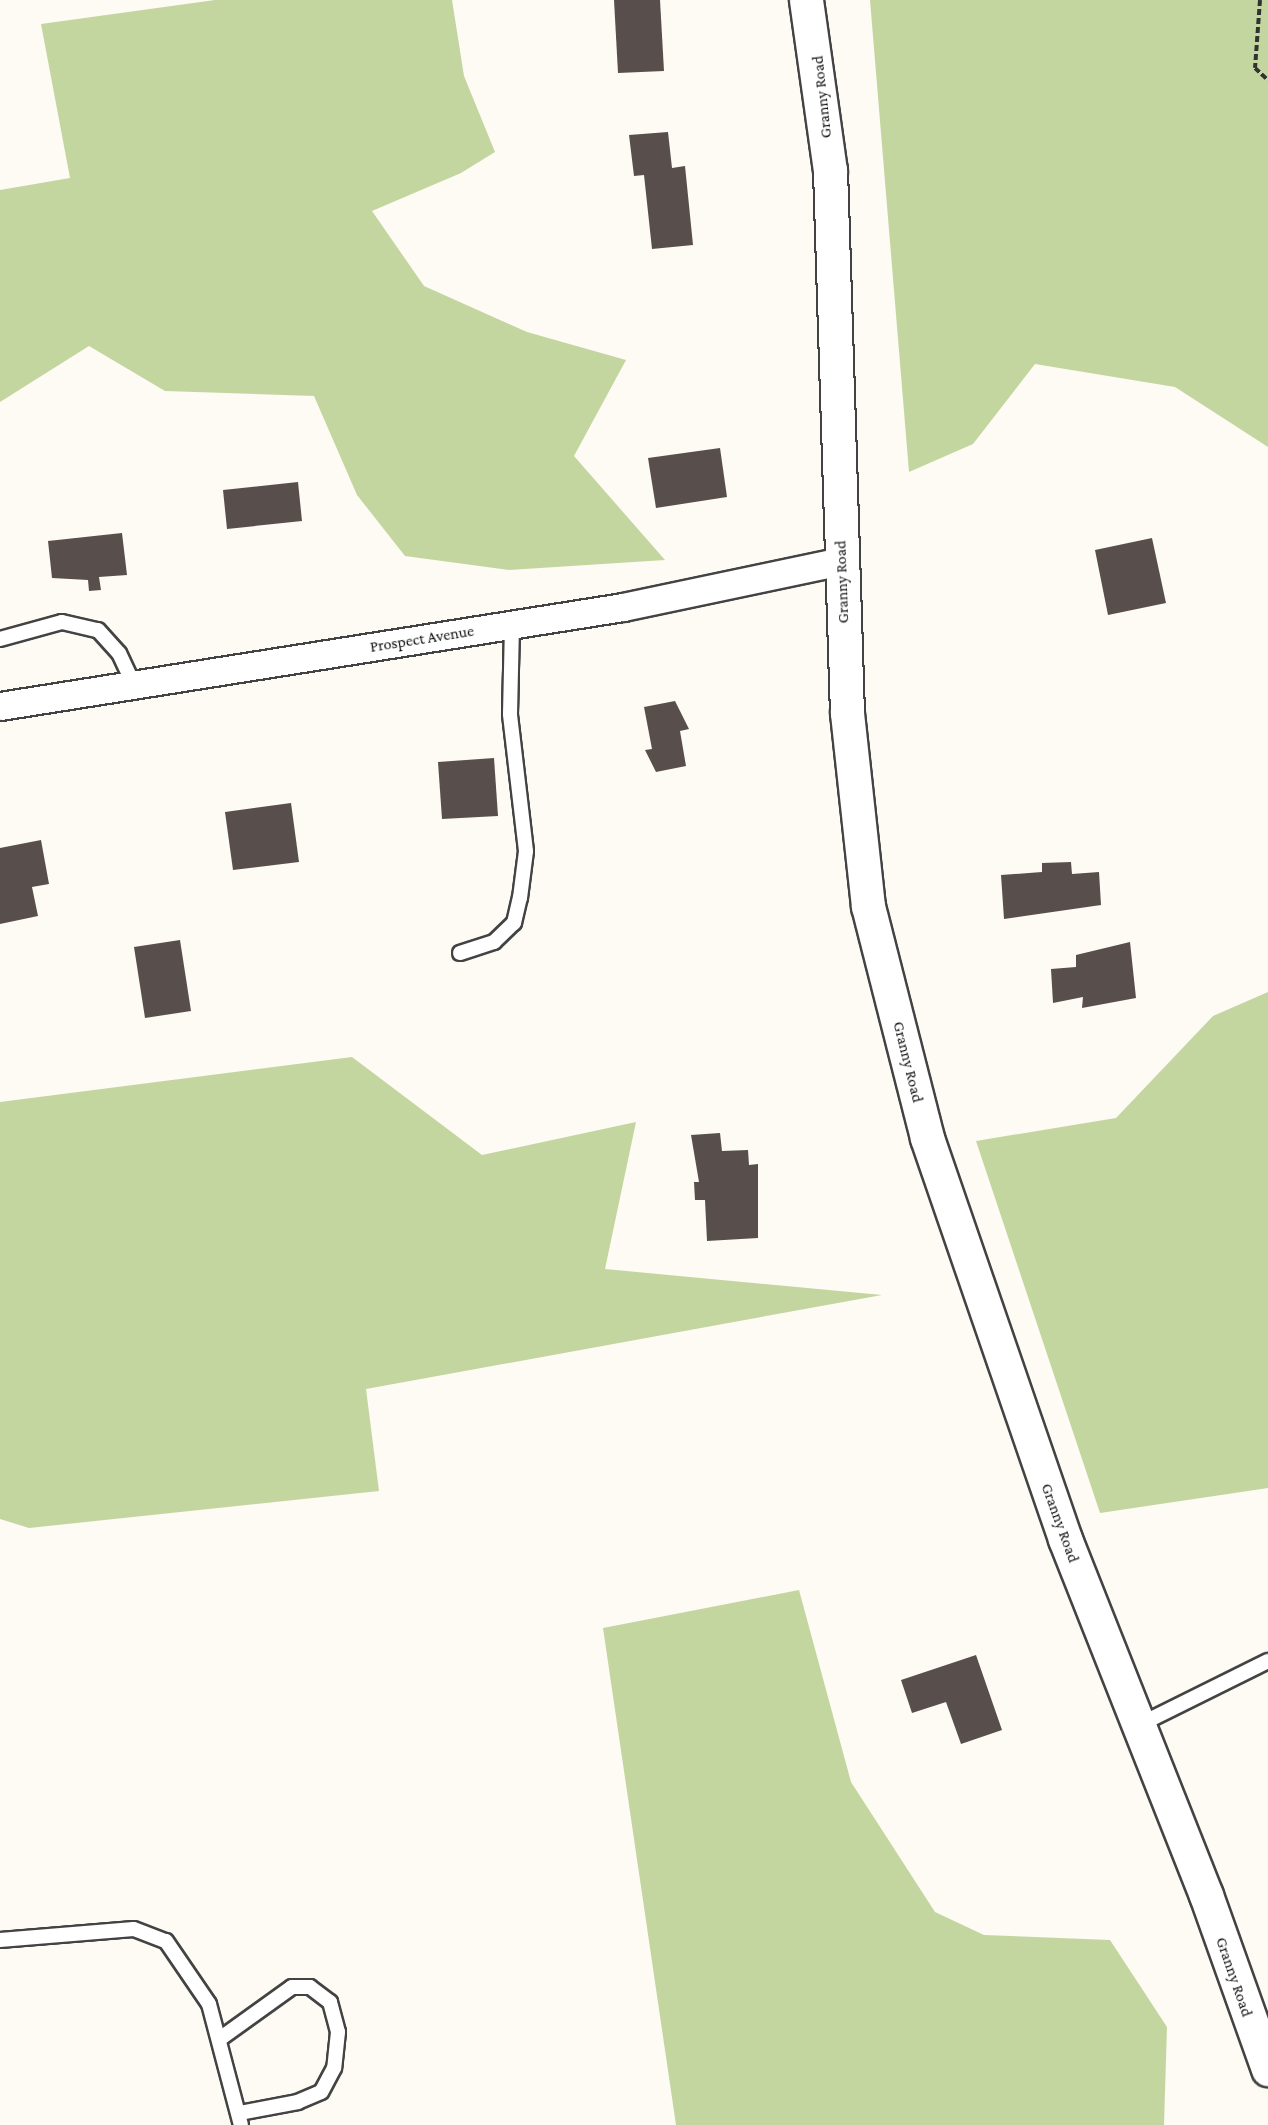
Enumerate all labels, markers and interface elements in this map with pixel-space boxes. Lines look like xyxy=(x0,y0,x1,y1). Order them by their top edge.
street label: Granny Road xyxy=(808,55,836,139)
street label: Granny Road xyxy=(831,540,853,624)
street label: Prospect Avenue xyxy=(369,621,475,657)
street label: Granny Road xyxy=(889,1019,927,1105)
street label: Granny Road xyxy=(1037,1481,1083,1565)
street label: Granny Road xyxy=(1211,1935,1257,2019)

